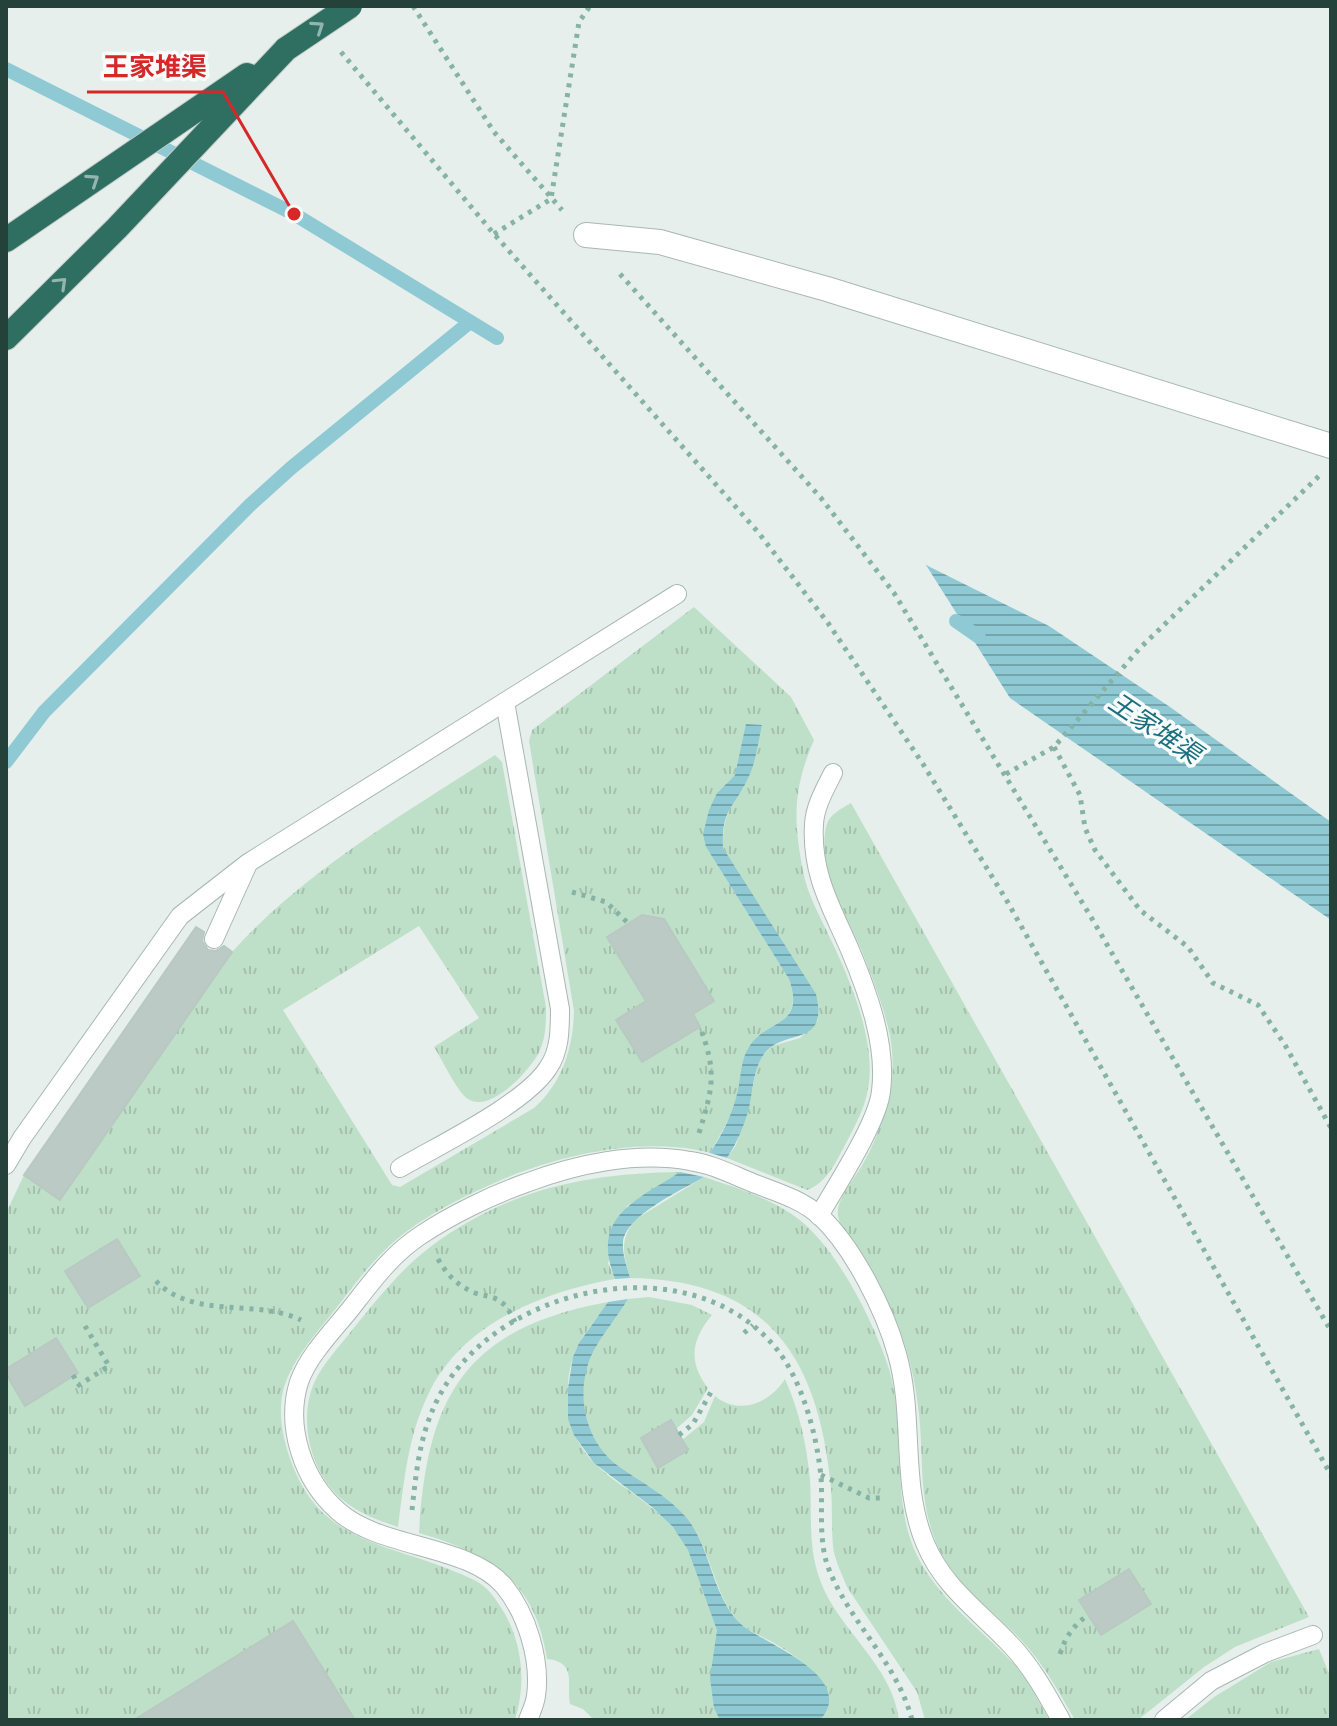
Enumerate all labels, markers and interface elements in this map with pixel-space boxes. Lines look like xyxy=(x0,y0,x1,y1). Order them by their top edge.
one-way arrow xyxy=(309,22,323,37)
callout: 王家堆渠 xyxy=(87,42,223,92)
text: 王家堆渠 xyxy=(103,49,207,83)
one-way arrow xyxy=(85,175,99,190)
one-way arrow xyxy=(52,278,66,292)
water label: 王家堆渠 xyxy=(1103,684,1211,773)

